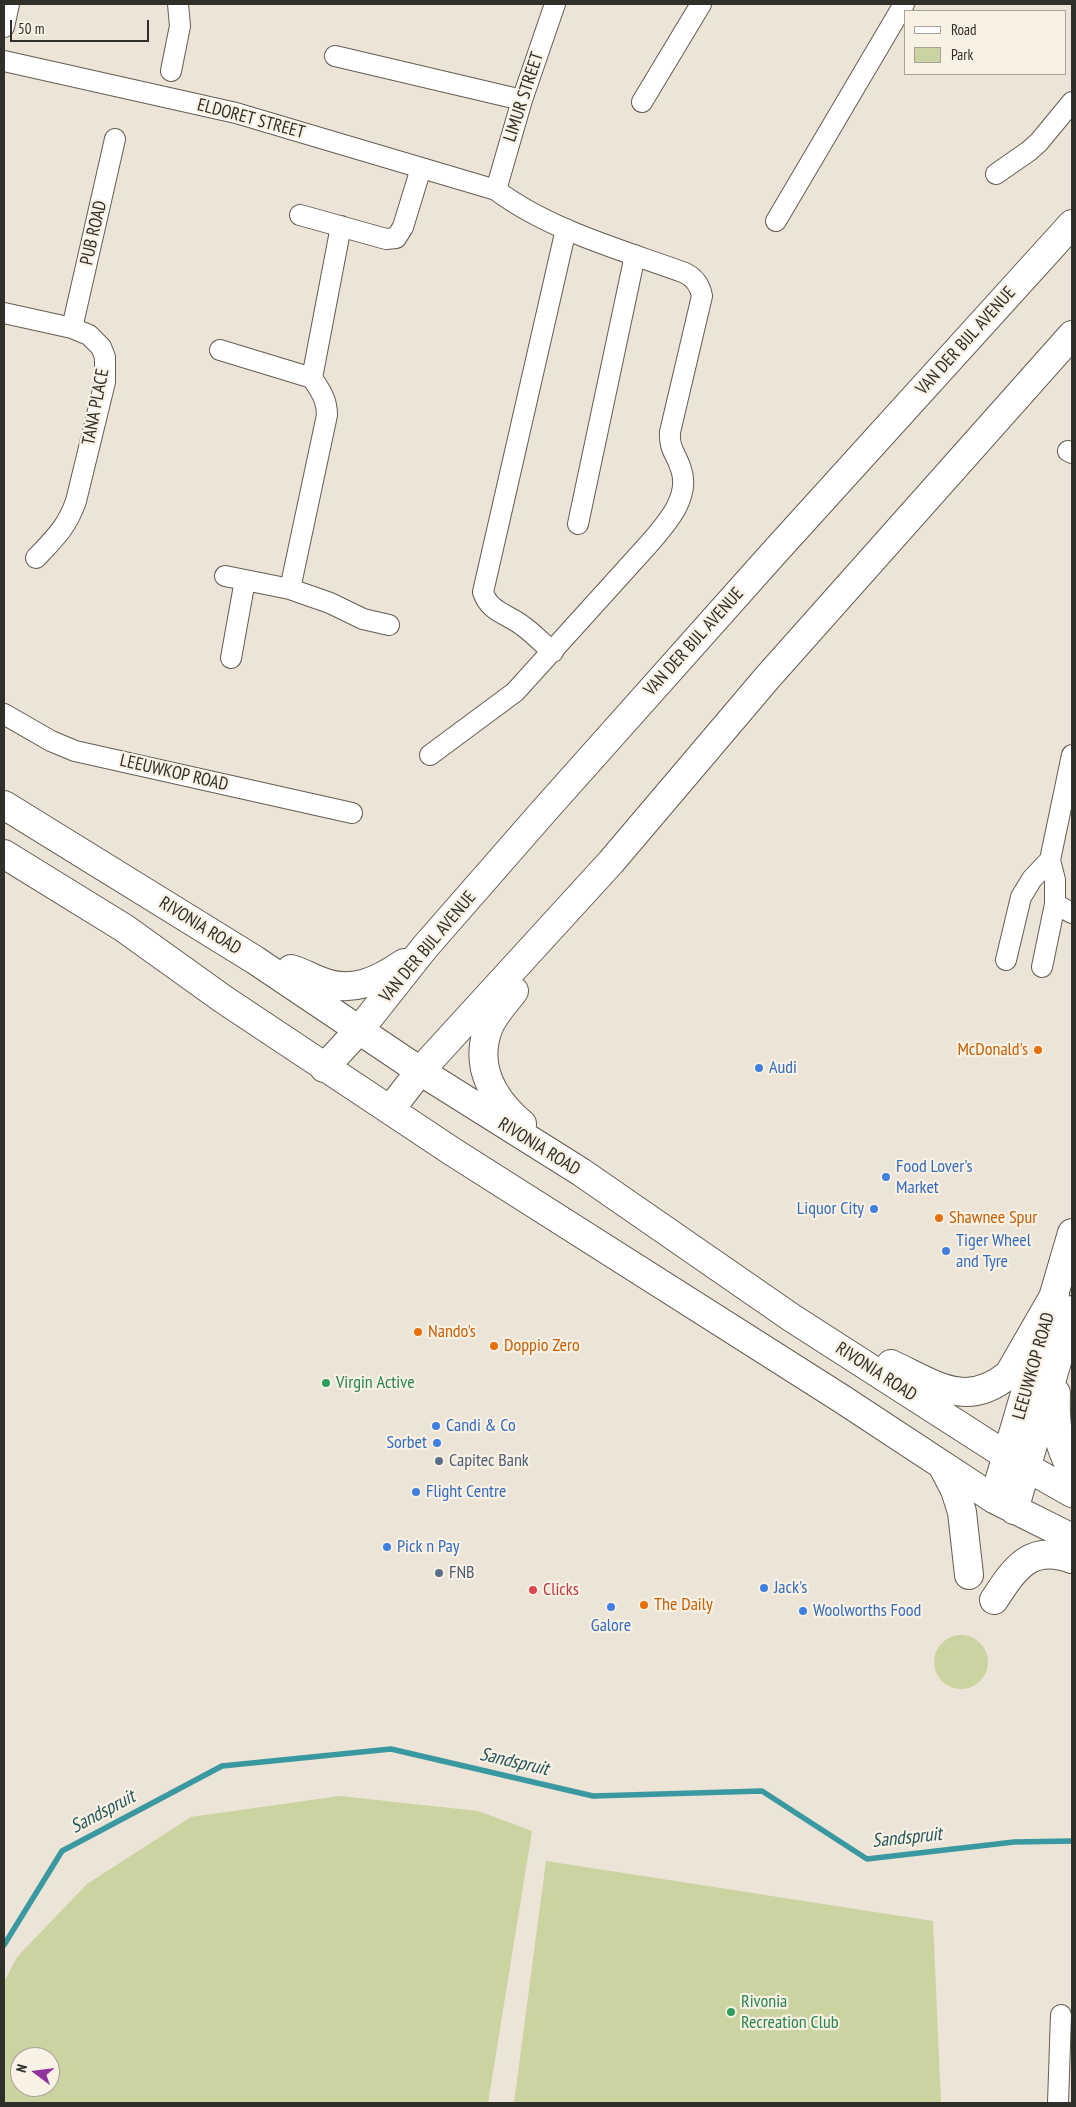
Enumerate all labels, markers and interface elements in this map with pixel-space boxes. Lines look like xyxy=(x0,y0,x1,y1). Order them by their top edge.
scale bar xyxy=(12,10,151,42)
legend xyxy=(904,10,1066,75)
text: 50 m xyxy=(18,19,44,38)
text: Road xyxy=(951,20,977,39)
text: Park xyxy=(951,45,973,64)
street label: LIMUR STREET xyxy=(499,50,549,144)
street label: ELDORET STREET xyxy=(195,94,307,144)
street label: PUB ROAD xyxy=(76,199,112,267)
street label: VAN DER BIJL AVENUE xyxy=(912,282,1020,400)
street label: TANA PLACE xyxy=(78,367,114,447)
street label: VAN DER BIJL AVENUE xyxy=(640,583,748,701)
street label: LEEUWKOP ROAD xyxy=(118,750,230,796)
street label: VAN DER BIJL AVENUE xyxy=(375,887,481,1007)
street label: RIVONIA ROAD xyxy=(155,892,245,960)
place label: McDonald's xyxy=(957,1039,1028,1061)
marker: McDonald's xyxy=(1032,1044,1044,1056)
place label: Audi xyxy=(769,1057,797,1079)
marker: Audi xyxy=(753,1062,765,1074)
street label: RIVONIA ROAD xyxy=(494,1113,584,1181)
place label: Food Lover's Market xyxy=(896,1156,973,1198)
marker: Food Lover's Market xyxy=(880,1171,892,1183)
place label: Liquor City xyxy=(797,1198,864,1220)
marker: Liquor City xyxy=(868,1203,880,1215)
place label: Shawnee Spur xyxy=(949,1207,1037,1229)
marker: Shawnee Spur xyxy=(933,1212,945,1224)
place label: Tiger Wheel and Tyre xyxy=(956,1230,1031,1272)
marker: Tiger Wheel and Tyre xyxy=(940,1245,952,1257)
street label: LEEUWKOP ROAD xyxy=(1008,1310,1060,1422)
place label: Nando's xyxy=(428,1321,476,1343)
marker: Nando's xyxy=(412,1326,424,1338)
place label: Doppio Zero xyxy=(504,1335,580,1357)
street label: RIVONIA ROAD xyxy=(831,1338,921,1406)
marker: Doppio Zero xyxy=(488,1340,500,1352)
place label: Virgin Active xyxy=(336,1372,415,1394)
marker: Virgin Active xyxy=(320,1377,332,1389)
place label: Candi & Co xyxy=(446,1415,516,1437)
marker: Candi & Co xyxy=(430,1420,442,1432)
place label: Sorbet xyxy=(386,1432,427,1454)
marker: Sorbet xyxy=(431,1437,443,1449)
place label: Capitec Bank xyxy=(449,1450,529,1472)
marker: Capitec Bank xyxy=(433,1455,445,1467)
place label: Flight Centre xyxy=(426,1481,506,1503)
marker: Flight Centre xyxy=(410,1486,422,1498)
place label: Pick n Pay xyxy=(397,1536,460,1558)
marker: Pick n Pay xyxy=(381,1541,393,1553)
place label: FNB xyxy=(449,1562,475,1584)
marker: FNB xyxy=(433,1567,445,1579)
place label: Jack's xyxy=(774,1577,807,1599)
place label: Clicks xyxy=(543,1579,579,1601)
marker: Jack's xyxy=(758,1582,770,1594)
marker: Clicks xyxy=(527,1584,539,1596)
place label: The Daily xyxy=(654,1594,713,1616)
marker: The Daily xyxy=(638,1599,650,1611)
place label: Woolworths Food xyxy=(813,1600,921,1622)
marker: Galore xyxy=(605,1601,617,1613)
marker: Woolworths Food xyxy=(797,1605,809,1617)
place label: Galore xyxy=(591,1615,631,1637)
water label: Sandspruit xyxy=(477,1743,551,1781)
water label: Sandspruit xyxy=(67,1786,139,1838)
water label: Sandspruit xyxy=(871,1823,943,1853)
place label: Rivonia Recreation Club xyxy=(741,1991,839,2034)
marker: Rivonia Recreation Club xyxy=(725,2006,737,2018)
north arrow xyxy=(10,2047,60,2097)
text: N xyxy=(12,2062,31,2074)

